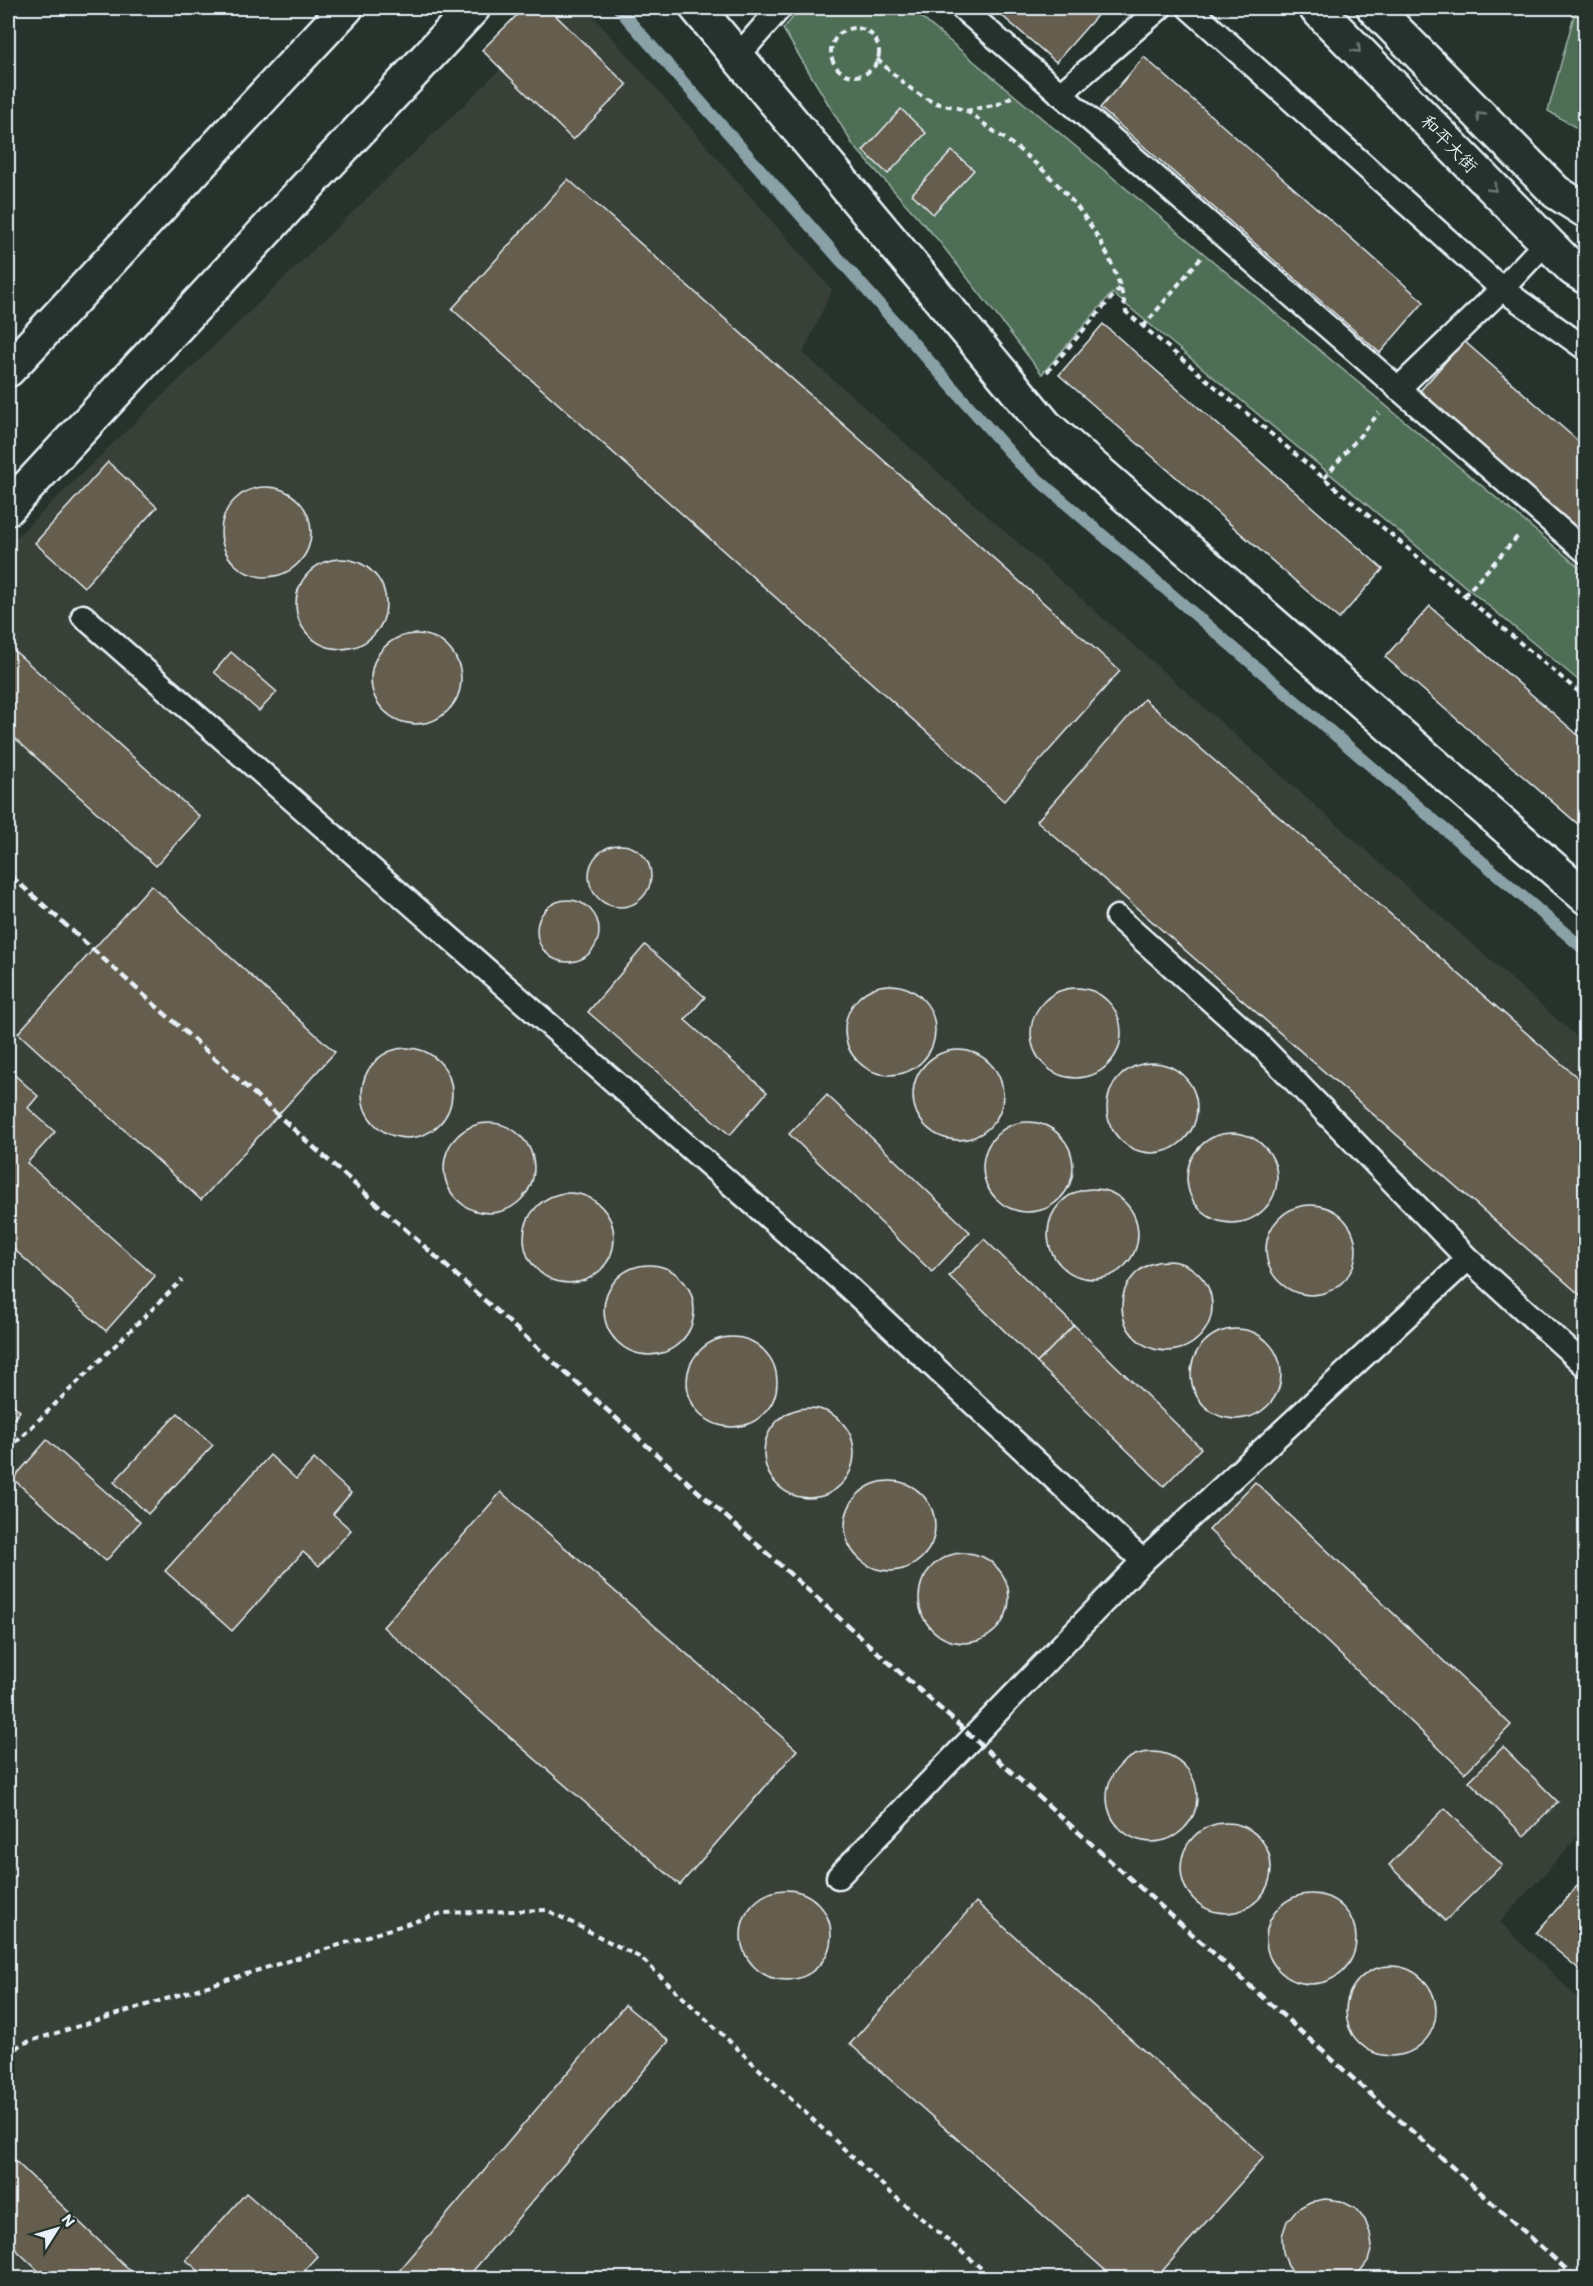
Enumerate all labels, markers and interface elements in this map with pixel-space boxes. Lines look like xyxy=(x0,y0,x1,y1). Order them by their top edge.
one-way arrow xyxy=(1349,42,1360,53)
street label: 和平大街 xyxy=(1416,110,1482,178)
one-way arrow xyxy=(1477,112,1488,123)
one-way arrow xyxy=(1486,181,1497,192)
north arrow xyxy=(27,2199,87,2259)
text: N xyxy=(58,2210,79,2230)

